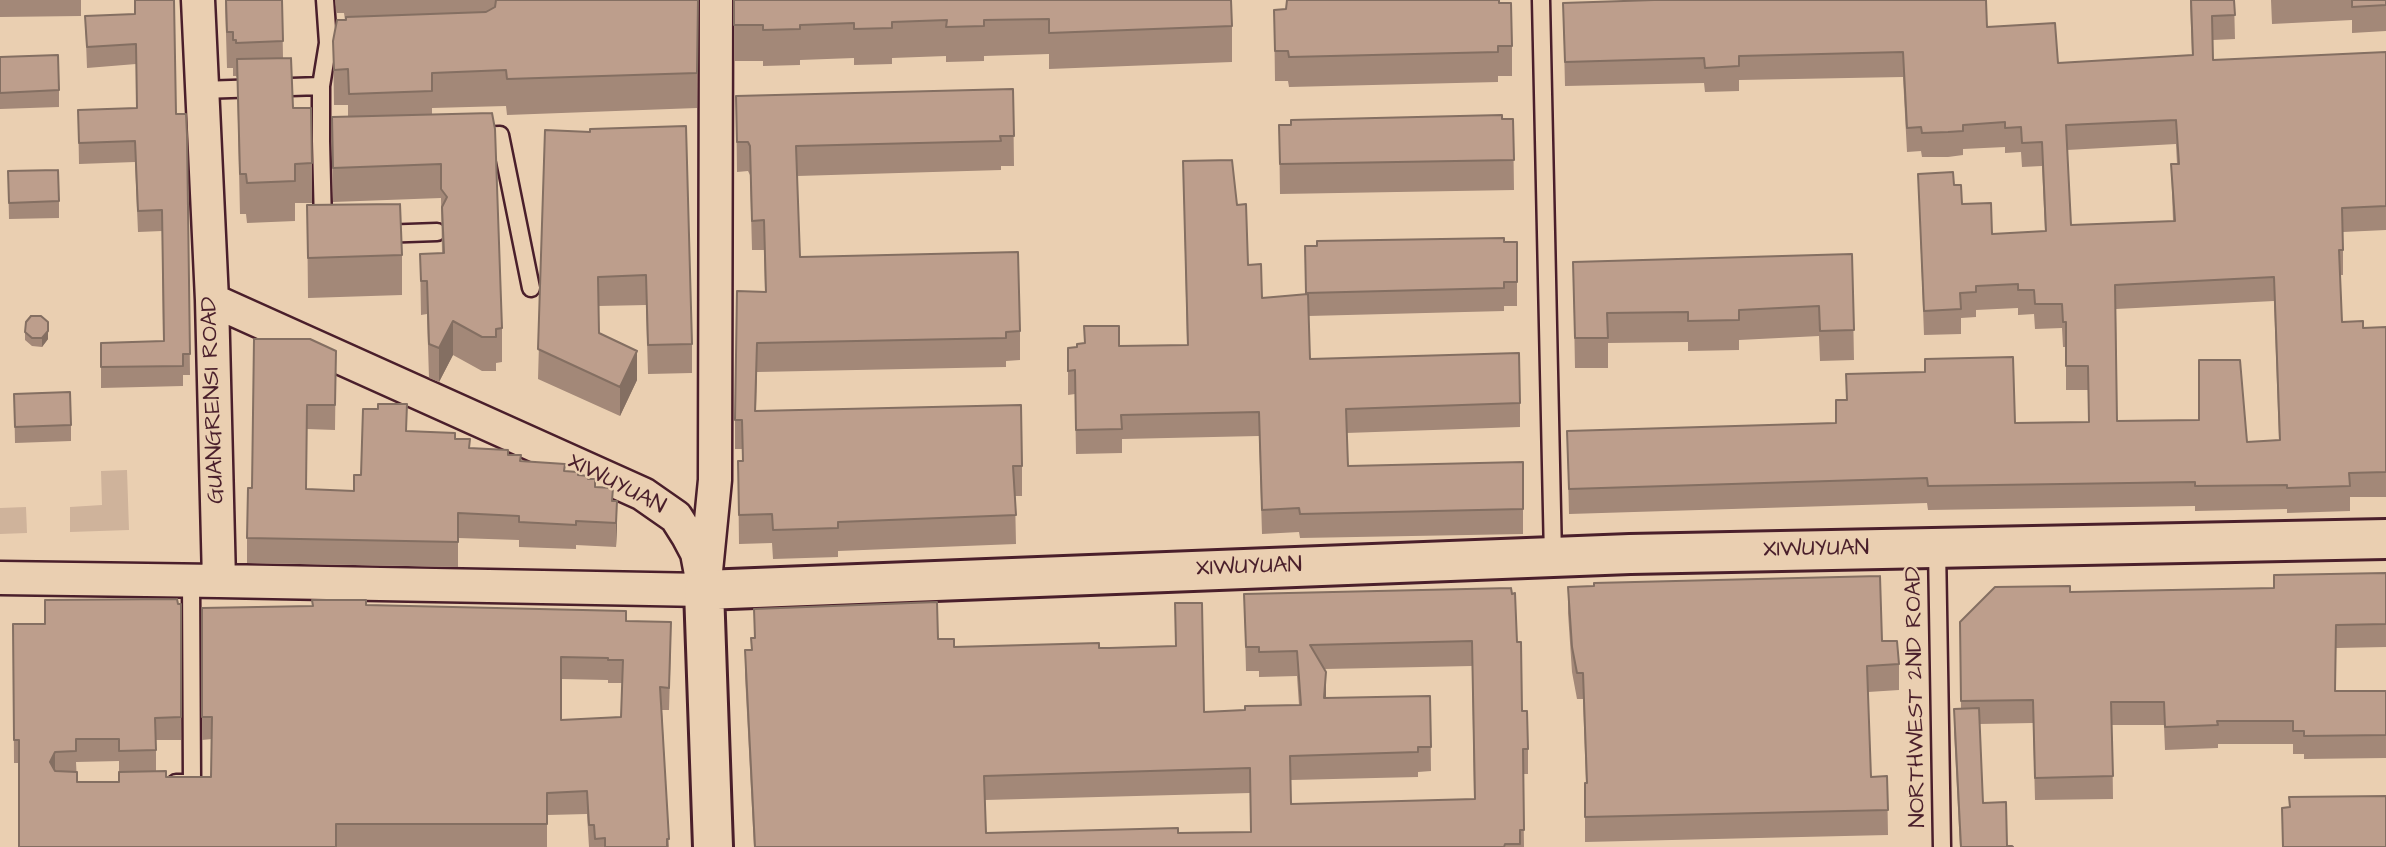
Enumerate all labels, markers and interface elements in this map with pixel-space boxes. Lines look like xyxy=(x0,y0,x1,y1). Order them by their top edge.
street label: GUANGRENSI ROAD xyxy=(197,296,231,504)
street label: XIWUYUAN xyxy=(562,449,670,521)
street label: XIWUYUAN xyxy=(1763,535,1869,565)
street label: XIWUYUAN xyxy=(1195,552,1303,584)
street label: NORTHWEST 2ND ROAD xyxy=(1901,566,1933,828)

